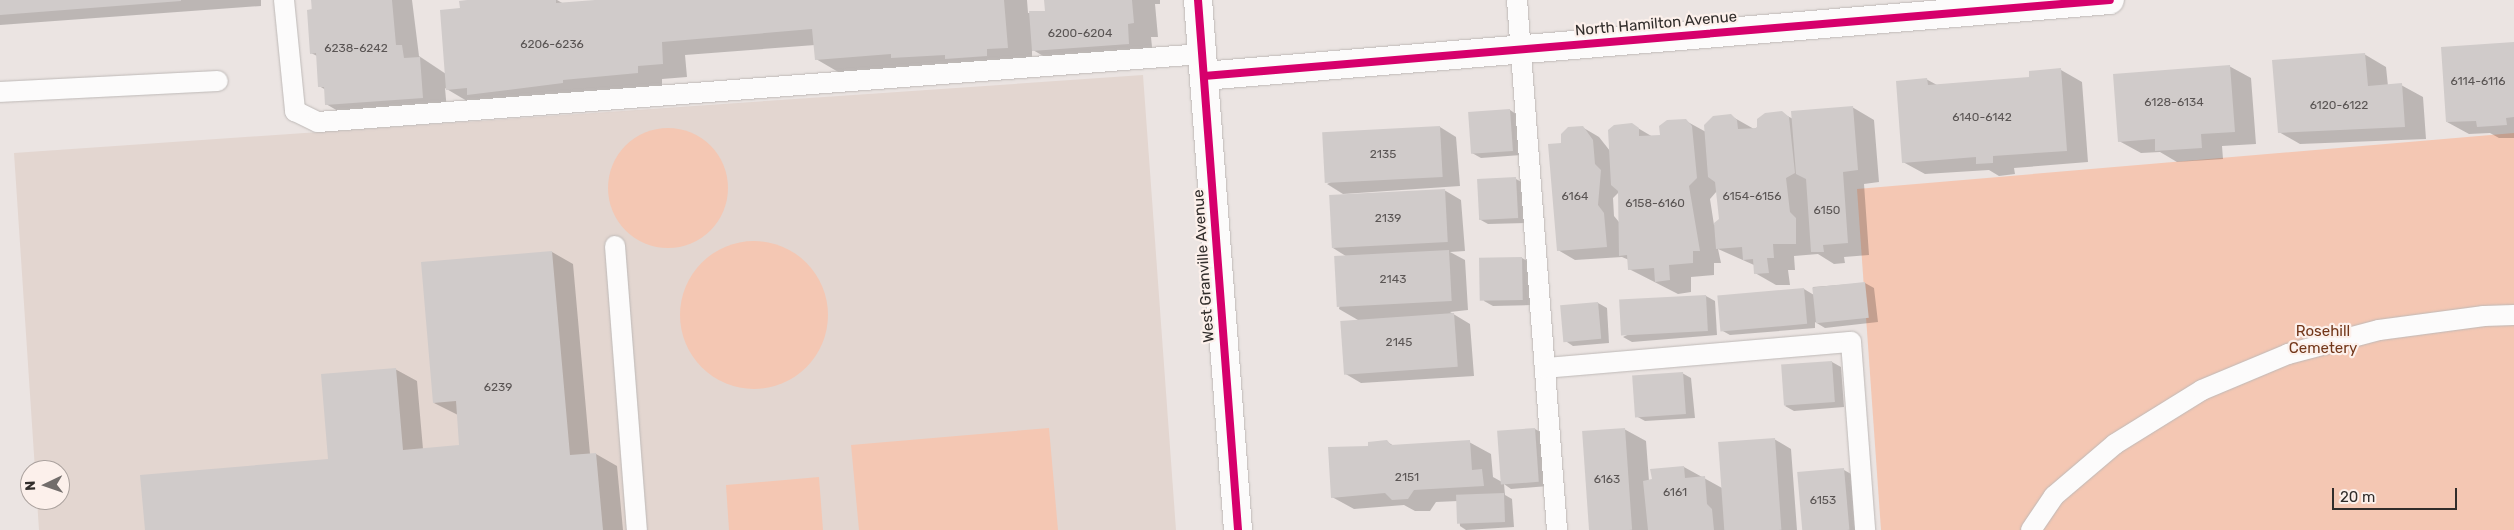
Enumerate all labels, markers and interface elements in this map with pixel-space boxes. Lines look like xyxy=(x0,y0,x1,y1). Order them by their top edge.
street label: North Hamilton Avenue xyxy=(1574,8,1738,40)
house number: 6200-6204 xyxy=(1048,27,1112,41)
house number: 6206-6236 xyxy=(520,38,584,52)
house number: 6238-6242 xyxy=(324,42,388,56)
house number: 6114-6116 xyxy=(2451,75,2505,89)
house number: 6128-6134 xyxy=(2144,96,2204,110)
house number: 6120-6122 xyxy=(2310,99,2368,113)
house number: 6140-6142 xyxy=(1952,111,2012,125)
house number: 2135 xyxy=(1370,148,1396,162)
street label: West Granville Avenue xyxy=(1190,189,1218,343)
house number: 6164 xyxy=(1562,190,1588,204)
house number: 6154-6156 xyxy=(1723,190,1781,204)
house number: 6158-6160 xyxy=(1625,197,1685,211)
house number: 6150 xyxy=(1814,204,1840,218)
house number: 2139 xyxy=(1375,212,1401,226)
house number: 2143 xyxy=(1380,273,1406,287)
park label: Rosehill Cemetery xyxy=(2289,322,2357,357)
house number: 2145 xyxy=(1386,336,1412,350)
house number: 6239 xyxy=(484,381,512,395)
north arrow xyxy=(20,460,70,510)
house number: 2151 xyxy=(1395,471,1419,485)
house number: 6163 xyxy=(1594,473,1620,487)
scale bar xyxy=(2334,478,2459,510)
text: N xyxy=(22,480,39,491)
house number: 6161 xyxy=(1663,486,1687,500)
text: 20 m xyxy=(2340,488,2375,506)
house number: 6153 xyxy=(1810,494,1836,508)

